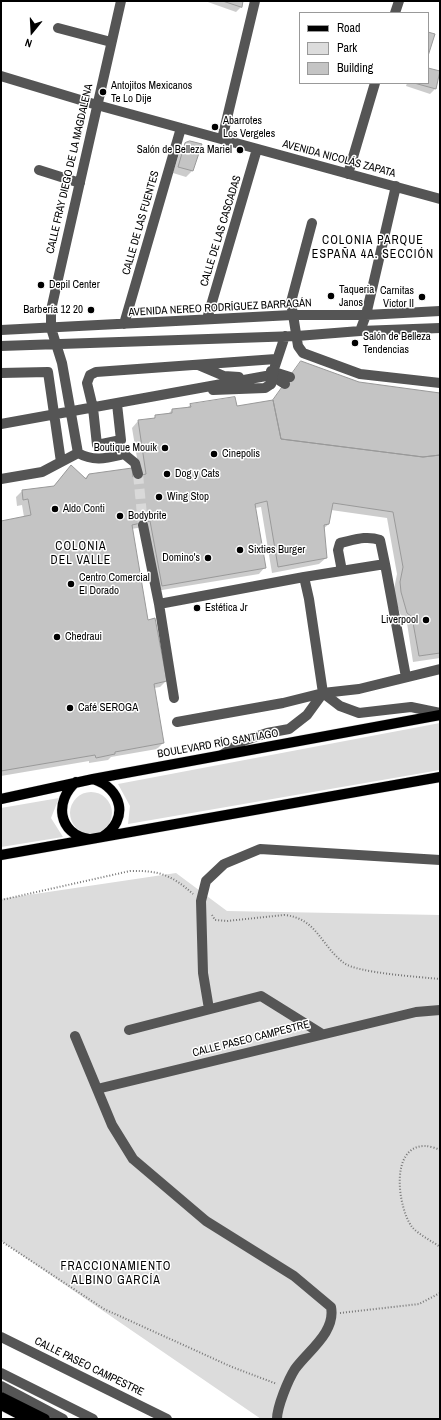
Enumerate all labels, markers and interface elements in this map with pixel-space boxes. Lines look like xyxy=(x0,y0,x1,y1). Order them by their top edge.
north arrow xyxy=(12,12,52,52)
legend xyxy=(299,12,429,84)
text: Road xyxy=(337,20,361,36)
text: N xyxy=(23,36,34,51)
text: Park xyxy=(337,40,357,56)
text: Building xyxy=(337,60,373,76)
place label: Antojitos Mexicanos Te Lo Dije xyxy=(111,79,192,105)
street label: CALLE FRAY DIEGO DE LA MAGDALENA xyxy=(44,83,96,255)
marker: Antojitos Mexicanos Te Lo Dije xyxy=(98,87,108,97)
place label: Abarrotes Los Vergeles xyxy=(223,114,275,140)
marker: Abarrotes Los Vergeles xyxy=(210,122,220,132)
street label: AVENIDA NICOLÁS ZAPATA xyxy=(281,138,397,180)
place label: Salón de Belleza Mariel xyxy=(137,143,232,157)
marker: Salón de Belleza Mariel xyxy=(235,145,245,155)
street label: CALLE DE LAS FUENTES xyxy=(120,169,162,277)
street label: CALLE DE LAS CASCADAS xyxy=(198,174,244,288)
district label: COLONIA PARQUE ESPAÑA 4A. SECCIÓN xyxy=(312,234,434,262)
place label: Depil Center xyxy=(49,278,100,292)
marker: Depil Center xyxy=(36,280,46,290)
place label: Taqueria Janos xyxy=(339,283,374,309)
place label: Carnitas Victor II xyxy=(380,284,414,310)
marker: Taqueria Janos xyxy=(326,291,336,301)
marker: Carnitas Victor II xyxy=(417,292,427,302)
street label: AVENIDA NEREO RODRÍGUEZ BARRAGÁN xyxy=(128,297,312,319)
place label: Barbería 12 20 xyxy=(23,303,83,317)
marker: Barbería 12 20 xyxy=(86,305,96,315)
place label: Salón de Belleza Tendencias xyxy=(363,330,431,356)
marker: Salón de Belleza Tendencias xyxy=(350,338,360,348)
place label: Boutique Mouik xyxy=(94,441,157,455)
marker: Boutique Mouik xyxy=(160,443,170,453)
place label: Cinepolis xyxy=(222,447,260,461)
marker: Cinepolis xyxy=(209,449,219,459)
place label: Dog y Cats xyxy=(175,467,220,481)
marker: Dog y Cats xyxy=(162,469,172,479)
place label: Wing Stop xyxy=(167,490,209,504)
marker: Wing Stop xyxy=(154,492,164,502)
place label: Aldo Conti xyxy=(63,502,105,516)
marker: Aldo Conti xyxy=(50,504,60,514)
place label: Bodybrite xyxy=(128,509,167,523)
marker: Bodybrite xyxy=(115,511,125,521)
district label: COLONIA DEL VALLE xyxy=(51,540,111,568)
place label: Sixties Burger xyxy=(248,543,305,557)
marker: Sixties Burger xyxy=(235,545,245,555)
place label: Domino's xyxy=(162,551,200,565)
marker: Domino's xyxy=(203,553,213,563)
place label: Centro Comercial El Dorado xyxy=(79,571,150,597)
marker: Centro Comercial El Dorado xyxy=(66,579,76,589)
place label: Estética Jr xyxy=(205,601,248,615)
marker: Estética Jr xyxy=(192,603,202,613)
place label: Liverpool xyxy=(381,613,418,627)
marker: Liverpool xyxy=(421,615,431,625)
place label: Chedraui xyxy=(65,630,102,644)
marker: Chedraui xyxy=(52,632,62,642)
place label: Café SEROGA xyxy=(78,701,138,715)
marker: Café SEROGA xyxy=(65,703,75,713)
street label: BOULEVARD RÍO SANTIAGO xyxy=(156,727,280,761)
street label: CALLE PASEO CAMPESTRE xyxy=(191,1018,311,1060)
district label: FRACCIONAMIENTO ALBINO GARCÍA xyxy=(60,1260,172,1288)
street label: CALLE PASEO CAMPESTRE xyxy=(32,1335,146,1399)

